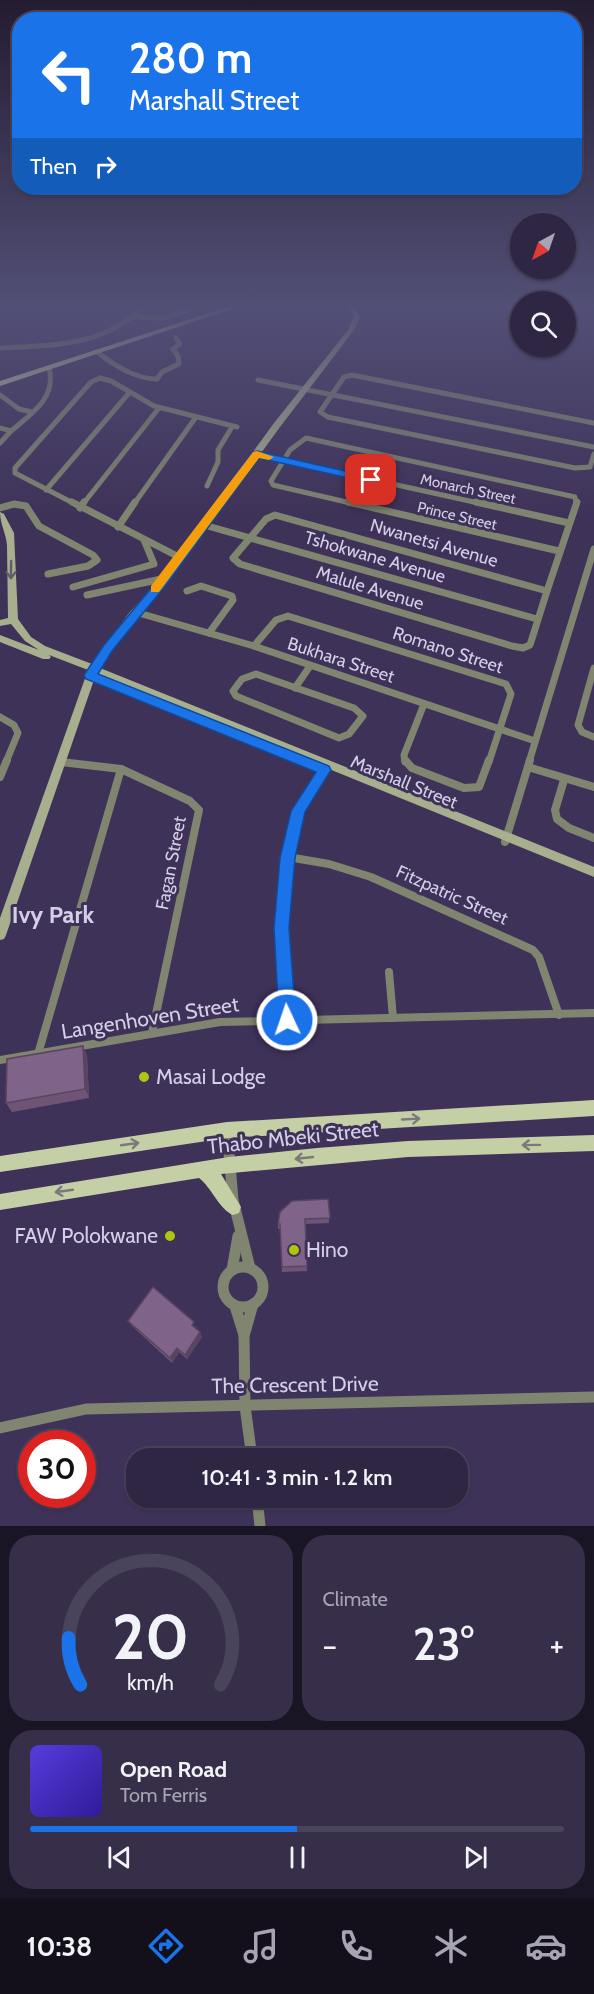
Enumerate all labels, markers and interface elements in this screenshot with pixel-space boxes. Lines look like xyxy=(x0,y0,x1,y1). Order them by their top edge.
text: 280 m xyxy=(129,32,252,84)
icon: left xyxy=(30,36,108,114)
text: Marshall Street xyxy=(129,84,299,117)
icon: right xyxy=(89,150,122,183)
text: Then xyxy=(30,153,77,180)
north arrow xyxy=(510,213,576,279)
map controls xyxy=(510,213,576,357)
button: search xyxy=(510,291,576,357)
pin xyxy=(345,454,396,505)
icon: arrive xyxy=(354,463,387,496)
street label: Monarch Street xyxy=(419,470,517,508)
street label: Prince Street xyxy=(415,498,499,534)
street label: Nwanetsi Avenue xyxy=(368,514,500,572)
street label: Tshokwane Avenue xyxy=(302,526,448,588)
one-way arrow xyxy=(6,559,17,579)
street label: Malule Avenue xyxy=(314,561,426,615)
street label: Romano Street xyxy=(390,622,506,678)
street label: Bukhara Street xyxy=(285,632,397,688)
street label: Marshall Street xyxy=(347,751,461,813)
street label: Fagan Street xyxy=(151,814,191,912)
street label: Fitzpatric Street xyxy=(393,861,511,929)
district label: Ivy Park xyxy=(12,900,94,929)
position arrow xyxy=(255,988,319,1052)
street label: Langenhoven Street xyxy=(59,991,240,1044)
place label: Masai Lodge xyxy=(156,1064,266,1089)
marker: Masai Lodge xyxy=(137,1070,151,1084)
one-way arrow xyxy=(400,1114,420,1125)
street label: Thabo Mbeki Street xyxy=(206,1116,380,1159)
one-way arrow xyxy=(120,1139,140,1150)
one-way arrow xyxy=(521,1139,541,1150)
one-way arrow xyxy=(295,1152,315,1163)
one-way arrow xyxy=(54,1186,74,1197)
place label: FAW Polokwane xyxy=(15,1223,158,1248)
marker: FAW Polokwane xyxy=(163,1229,177,1243)
place label: Hino xyxy=(306,1237,348,1262)
marker: Hino xyxy=(287,1243,301,1257)
street label: The Crescent Drive xyxy=(211,1371,379,1398)
speed limit sign: 30 xyxy=(18,1430,96,1508)
text: 10:41 · 3 min · 1.2 km xyxy=(201,1464,393,1491)
text: Climate xyxy=(323,1587,388,1611)
text: 20 xyxy=(112,1599,189,1675)
text: 23° xyxy=(413,1617,474,1671)
text: − xyxy=(323,1625,337,1665)
text: + xyxy=(549,1625,564,1665)
text: km/h xyxy=(127,1669,174,1695)
text: Open Road xyxy=(120,1756,227,1783)
text: Tom Ferris xyxy=(120,1783,207,1807)
icon: previous xyxy=(103,1841,136,1874)
icon: pause xyxy=(281,1841,314,1874)
icon: next xyxy=(459,1841,492,1874)
icon: directions xyxy=(145,1925,187,1967)
icon: music xyxy=(240,1925,282,1967)
icon: phone xyxy=(335,1925,377,1967)
icon: climate xyxy=(430,1925,472,1967)
icon: car xyxy=(525,1925,567,1967)
text: 10:38 xyxy=(27,1930,92,1963)

